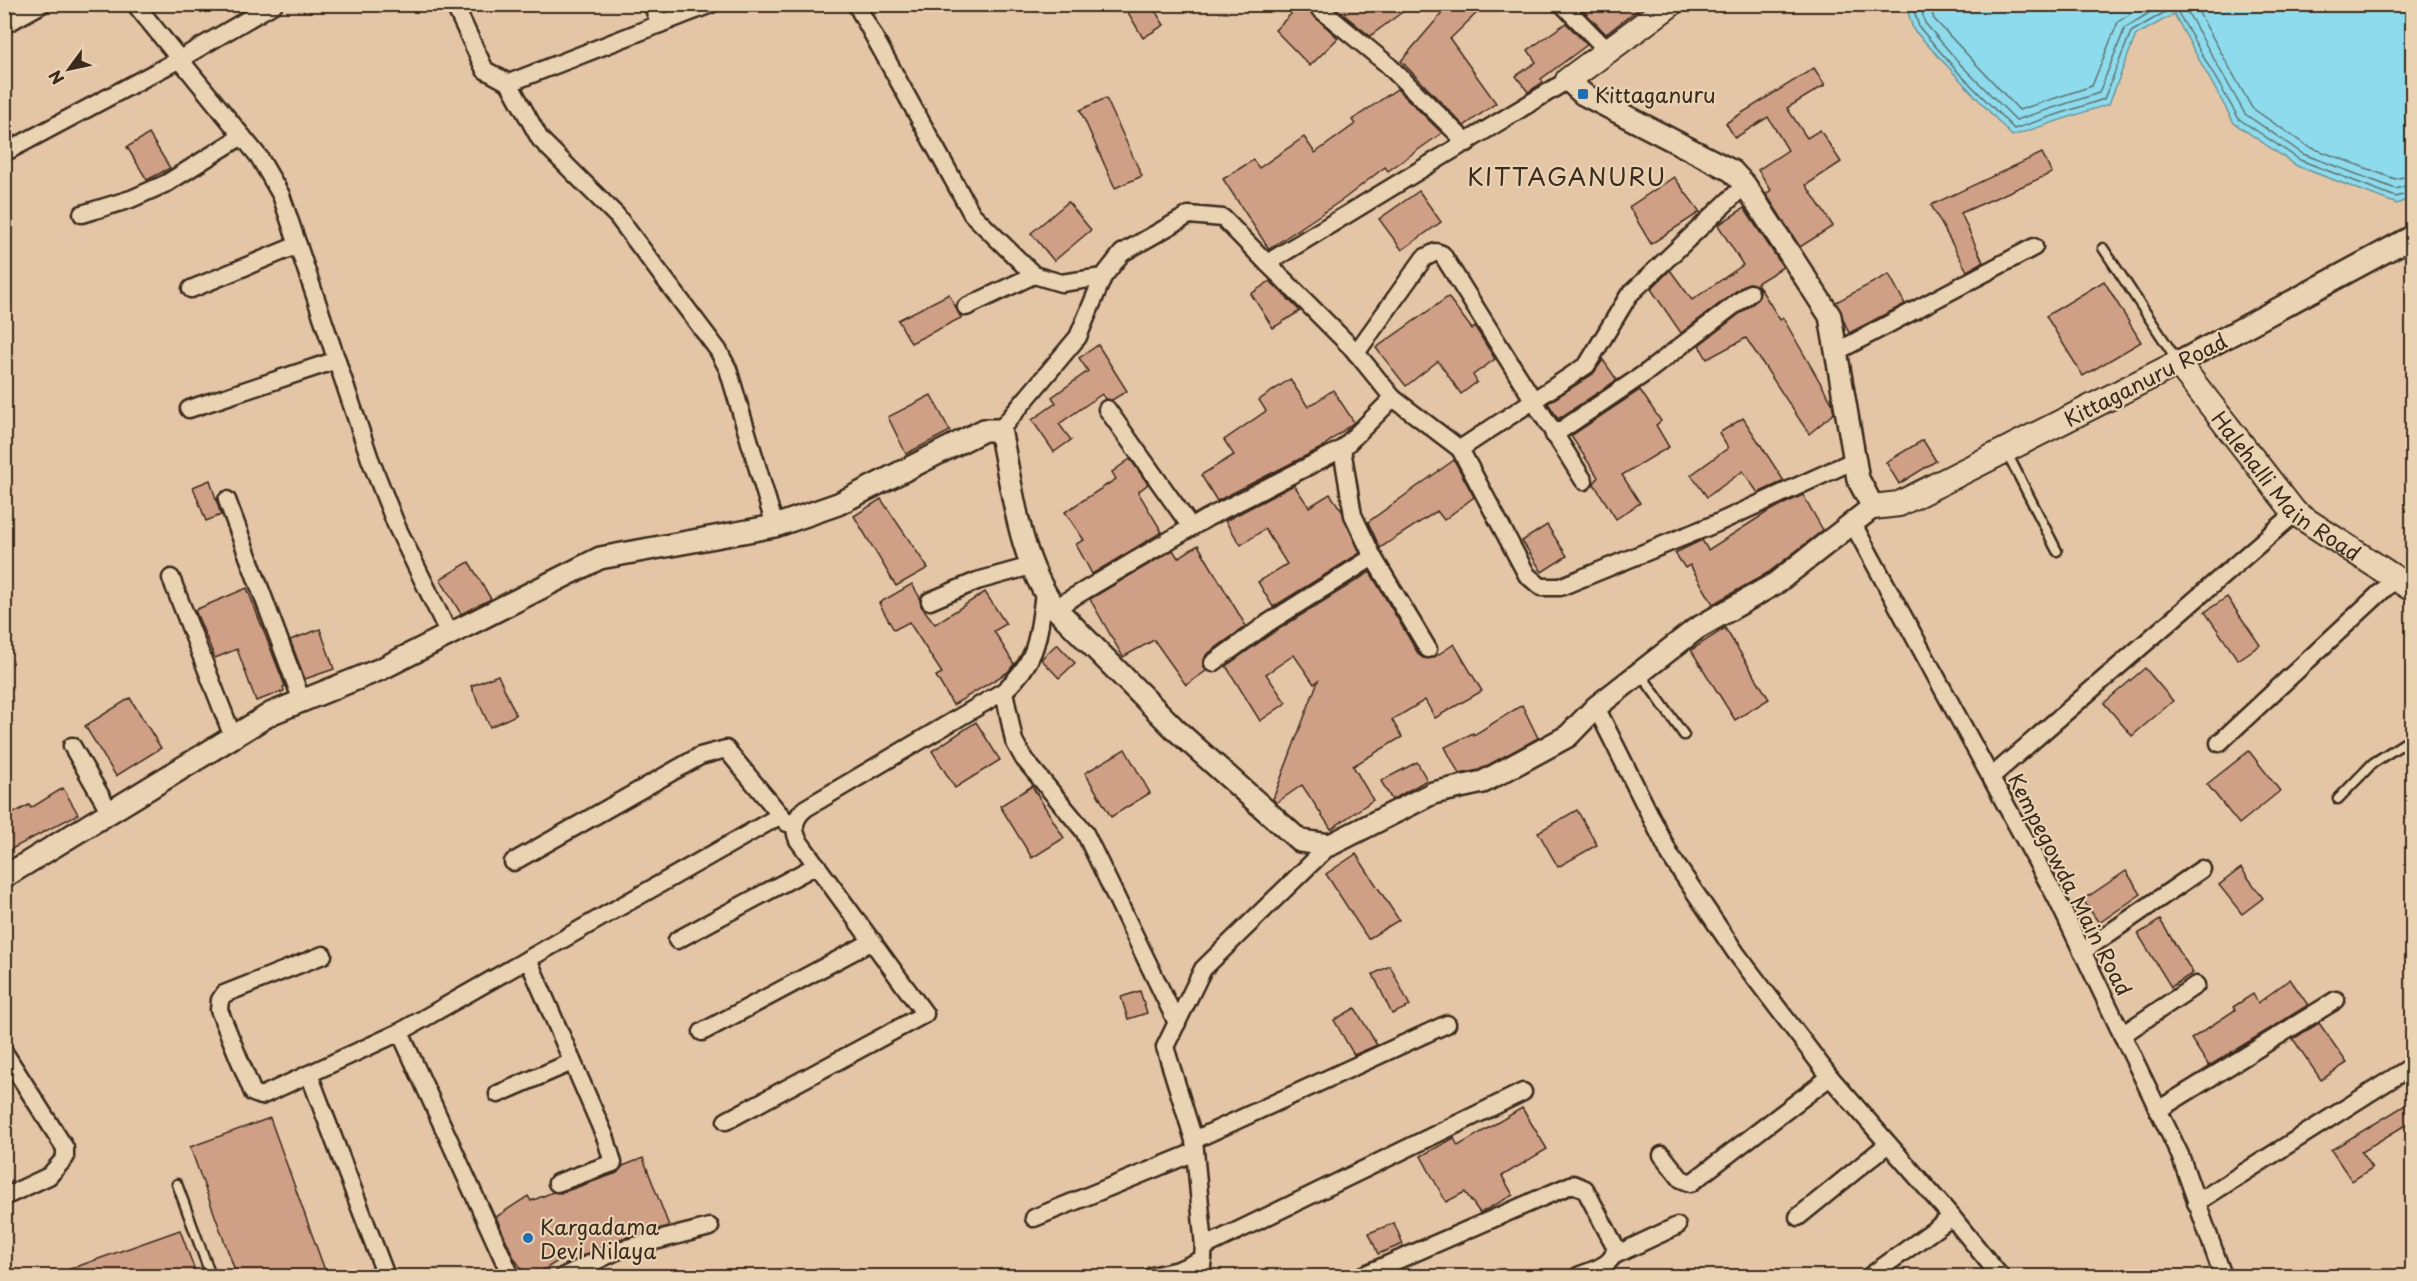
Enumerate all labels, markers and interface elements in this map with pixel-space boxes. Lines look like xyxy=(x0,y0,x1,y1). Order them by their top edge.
north arrow xyxy=(39,39,99,99)
text: N xyxy=(42,66,69,90)
place label: Kittaganuru xyxy=(1595,78,1716,110)
marker: Kittaganuru xyxy=(1576,87,1590,101)
district label: KITTAGANURU xyxy=(1467,158,1667,194)
street label: Kittaganuru Road xyxy=(2058,324,2232,434)
street label: Halehalli Main Road xyxy=(2205,403,2368,568)
street label: Kempegowda Main Road xyxy=(2001,767,2141,1001)
place label: Kargadama Devi Nilaya xyxy=(540,1210,659,1266)
marker: Kargadama Devi Nilaya xyxy=(521,1231,535,1245)

